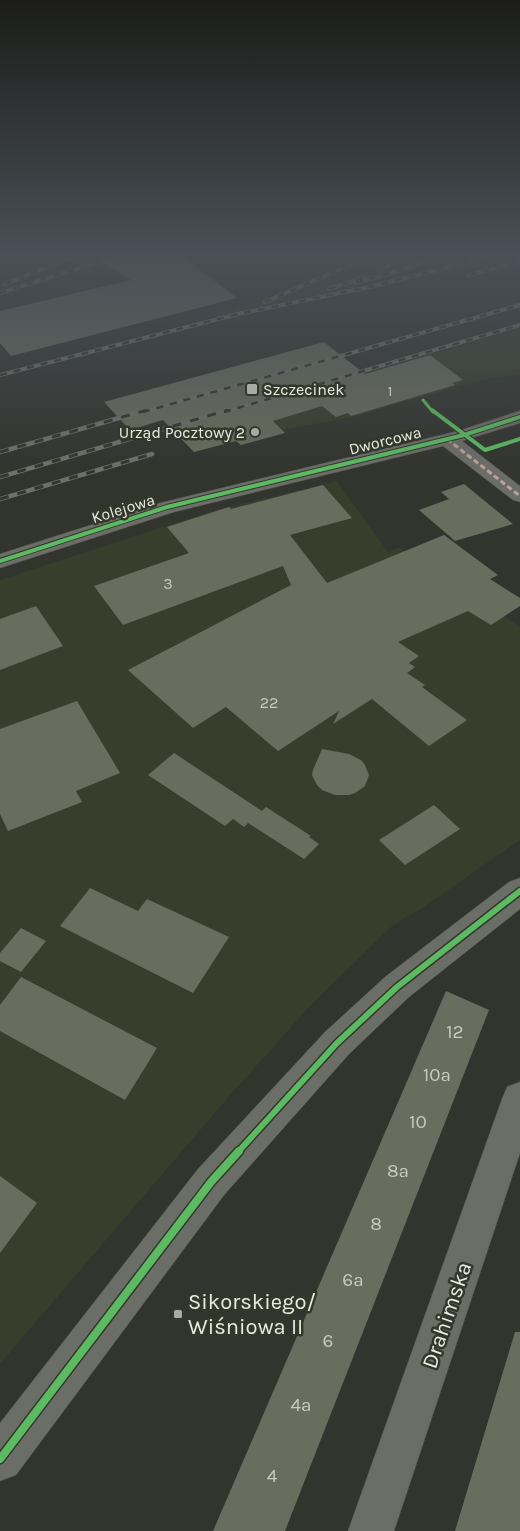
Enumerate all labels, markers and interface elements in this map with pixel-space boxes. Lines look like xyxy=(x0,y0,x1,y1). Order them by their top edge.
place label: Szczecinek xyxy=(263,380,344,399)
marker: Szczecinek xyxy=(245,382,259,396)
house number: 1 xyxy=(388,383,392,400)
street label: Dworcowa xyxy=(347,422,423,459)
place label: Urząd Pocztowy 2 xyxy=(119,423,245,442)
marker: Urząd Pocztowy 2 xyxy=(249,426,261,438)
street label: Kolejowa xyxy=(89,490,157,527)
house number: 3 xyxy=(163,574,173,593)
house number: 22 xyxy=(260,693,278,712)
house number: 12 xyxy=(446,1021,464,1043)
house number: 10a xyxy=(423,1064,451,1086)
house number: 10 xyxy=(409,1111,427,1133)
house number: 8a xyxy=(387,1160,409,1182)
house number: 8 xyxy=(370,1213,382,1235)
street label: Drahimska xyxy=(417,1259,477,1372)
house number: 6a xyxy=(342,1269,364,1291)
place label: Sikorskiego/ Wiśniowa II xyxy=(188,1289,316,1340)
marker: Sikorskiego/ Wiśniowa II xyxy=(172,1308,184,1320)
house number: 6 xyxy=(323,1330,333,1352)
house number: 4a xyxy=(290,1394,312,1416)
house number: 4 xyxy=(267,1465,278,1487)

